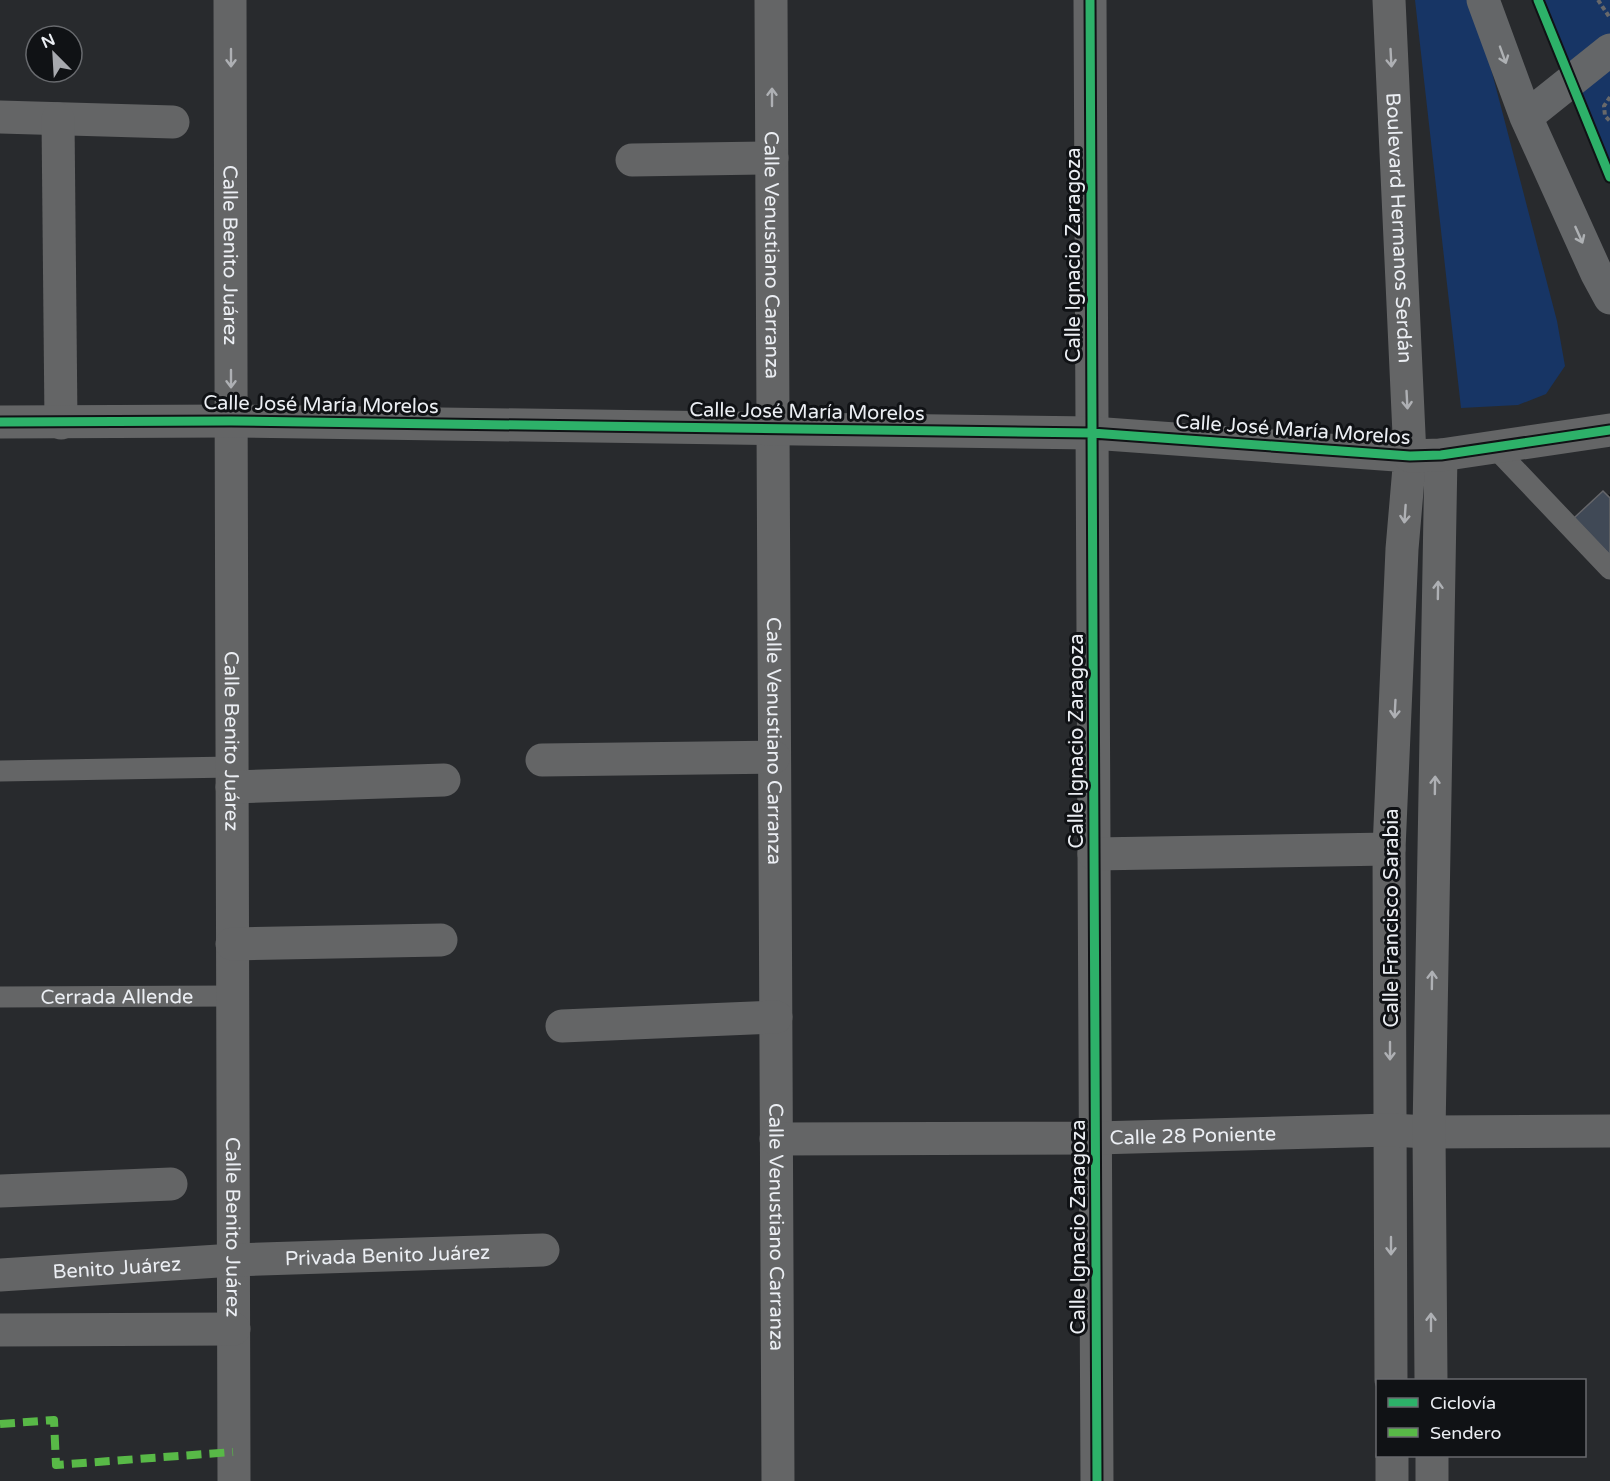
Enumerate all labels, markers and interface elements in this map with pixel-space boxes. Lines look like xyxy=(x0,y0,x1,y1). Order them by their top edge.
north arrow xyxy=(24,24,84,84)
text: N xyxy=(38,29,58,53)
one-way arrow xyxy=(1499,45,1510,64)
one-way arrow xyxy=(225,48,237,68)
one-way arrow xyxy=(1386,48,1397,68)
one-way arrow xyxy=(766,87,778,107)
street label: Boulevard Hermanos Serdán xyxy=(1380,92,1417,364)
street label: Calle Venustiano Carranza xyxy=(759,131,784,379)
street label: Calle Ignacio Zaragoza xyxy=(1062,148,1086,362)
street label: Calle Benito Juárez xyxy=(217,165,242,345)
one-way arrow xyxy=(1574,225,1585,243)
one-way arrow xyxy=(225,369,237,389)
one-way arrow xyxy=(1402,390,1413,410)
street label: Calle José María Morelos xyxy=(203,391,439,419)
street label: Calle José María Morelos xyxy=(689,398,925,426)
street label: Calle José María Morelos xyxy=(1175,410,1411,450)
one-way arrow xyxy=(1399,503,1410,523)
one-way arrow xyxy=(1433,581,1444,601)
street label: Calle Venustiano Carranza xyxy=(761,617,786,865)
street label: Calle Ignacio Zaragoza xyxy=(1065,634,1089,848)
street label: Calle Benito Juárez xyxy=(219,651,243,831)
one-way arrow xyxy=(1390,698,1401,718)
one-way arrow xyxy=(1429,776,1441,796)
street label: Calle Francisco Sarabia xyxy=(1380,809,1404,1027)
one-way arrow xyxy=(1426,971,1438,991)
street label: Cerrada Allende xyxy=(41,985,193,1010)
one-way arrow xyxy=(1384,1040,1396,1060)
street label: Calle Venustiano Carranza xyxy=(763,1103,788,1351)
street label: Calle Ignacio Zaragoza xyxy=(1067,1120,1091,1334)
street label: Calle 28 Poniente xyxy=(1109,1122,1277,1151)
street label: Calle Benito Juárez xyxy=(220,1137,245,1317)
one-way arrow xyxy=(1385,1235,1397,1255)
street label: Privada Benito Juárez xyxy=(284,1241,491,1271)
street label: Benito Juárez xyxy=(52,1252,182,1285)
one-way arrow xyxy=(1425,1313,1437,1333)
legend xyxy=(1376,1379,1586,1457)
text: Ciclovía xyxy=(1430,1392,1496,1414)
text: Sendero xyxy=(1430,1422,1501,1444)

